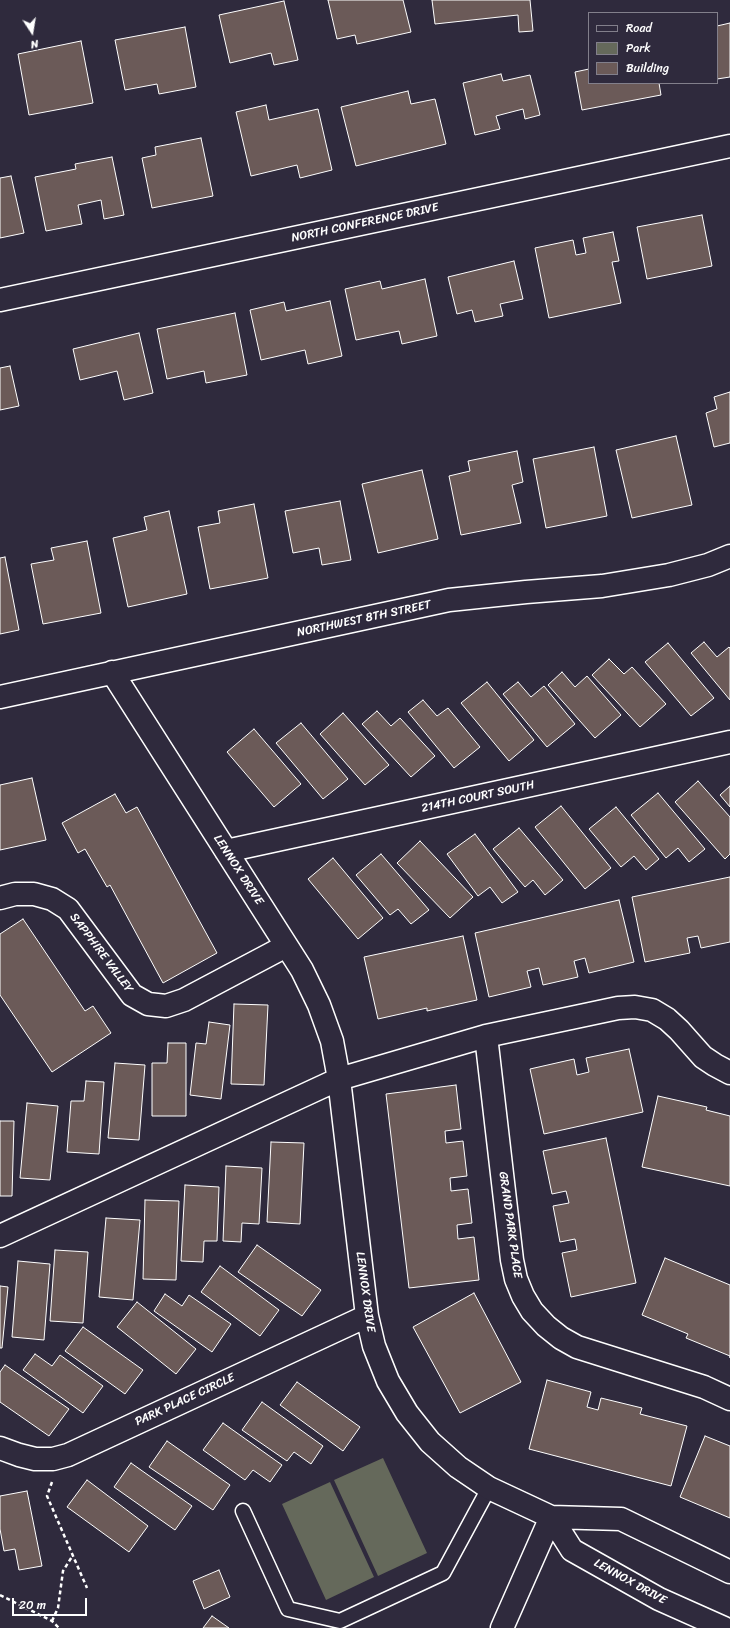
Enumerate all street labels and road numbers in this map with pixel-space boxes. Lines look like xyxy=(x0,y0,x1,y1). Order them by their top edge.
street label: NORTH CONFERENCE DRIVE xyxy=(290,200,440,246)
street label: NORTHWEST 8TH STREET xyxy=(296,598,432,640)
street label: 214TH COURT SOUTH xyxy=(420,778,536,816)
street label: LENNOX DRIVE xyxy=(210,832,266,908)
street label: SAPPHIRE VALLEY xyxy=(66,910,136,996)
street label: GRAND PARK PLACE xyxy=(495,1171,525,1279)
street label: LENNOX DRIVE xyxy=(352,1251,378,1333)
street label: PARK PLACE CIRCLE xyxy=(133,1371,237,1429)
street label: LENNOX DRIVE xyxy=(591,1556,669,1608)

